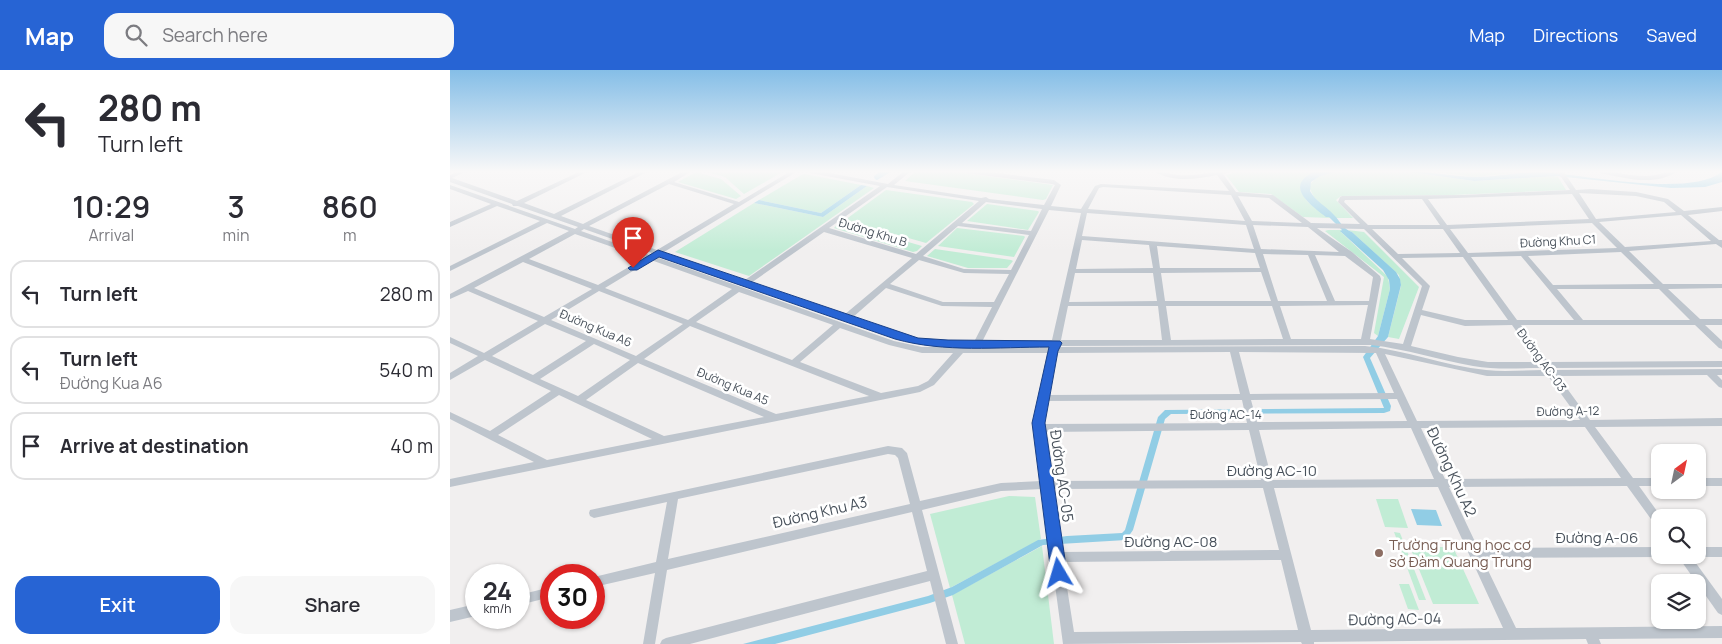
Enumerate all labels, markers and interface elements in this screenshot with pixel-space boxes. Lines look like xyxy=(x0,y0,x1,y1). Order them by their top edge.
search box xyxy=(104,13,454,58)
text: Map xyxy=(25,19,74,52)
icon: search xyxy=(122,21,150,49)
text: Search here xyxy=(162,22,268,48)
text: Map xyxy=(1469,23,1505,47)
text: Directions xyxy=(1533,23,1618,47)
text: Saved xyxy=(1646,23,1697,47)
text: 280 m xyxy=(98,84,202,132)
icon: left xyxy=(15,90,80,155)
text: Turn left xyxy=(98,129,183,159)
text: 10:29 xyxy=(72,186,150,227)
text: 3 xyxy=(227,186,245,227)
text: 860 xyxy=(322,186,378,227)
street label: Đường Khu B xyxy=(837,214,909,250)
pin xyxy=(612,217,654,268)
text: Arrival xyxy=(88,224,134,246)
text: min xyxy=(223,224,249,246)
text: m xyxy=(343,224,356,246)
icon: arrive xyxy=(619,224,647,252)
street label: Đường Khu C1 xyxy=(1520,231,1596,251)
icon: left xyxy=(17,280,45,308)
text: Turn left xyxy=(60,281,138,307)
text: 280 m xyxy=(380,281,433,307)
street label: Đường Kua A6 xyxy=(557,305,635,351)
street label: Đường AC-03 xyxy=(1513,325,1571,395)
text: Turn left xyxy=(60,346,138,372)
icon: left xyxy=(17,356,45,384)
text: 540 m xyxy=(379,357,433,383)
street label: Đường Kua A5 xyxy=(694,363,772,409)
text: Đường Kua A6 xyxy=(60,372,163,394)
street label: Đường A-12 xyxy=(1536,402,1600,420)
street label: Đường AC-14 xyxy=(1190,406,1262,423)
street label: Đường Khu A2 xyxy=(1422,424,1482,520)
street label: Đường AC-05 xyxy=(1045,429,1079,523)
icon: arrive xyxy=(17,432,45,460)
text: Arrive at destination xyxy=(60,433,249,459)
text: 40 m xyxy=(390,433,433,459)
north arrow xyxy=(1651,444,1706,499)
map controls xyxy=(1651,444,1706,629)
street label: Đường AC-10 xyxy=(1227,460,1317,481)
street label: Đường Khu A3 xyxy=(771,491,869,533)
button: search xyxy=(1651,509,1706,564)
street label: Đường A-06 xyxy=(1556,527,1638,548)
street label: Đường AC-08 xyxy=(1125,531,1217,552)
place label: Trường Trung học cơ sở Đàm Quang Trung xyxy=(1389,534,1532,572)
position arrow xyxy=(1032,546,1084,598)
marker: Trường Trung học cơ sở Đàm Quang Trung xyxy=(1373,547,1385,559)
speed limit sign: 30 xyxy=(540,564,605,629)
text: 24 xyxy=(483,573,512,608)
button: layers xyxy=(1651,574,1706,629)
button: Exit xyxy=(15,576,220,634)
button: Share xyxy=(230,576,435,634)
text: km/h xyxy=(484,600,511,617)
street label: Đường AC-04 xyxy=(1348,608,1442,630)

